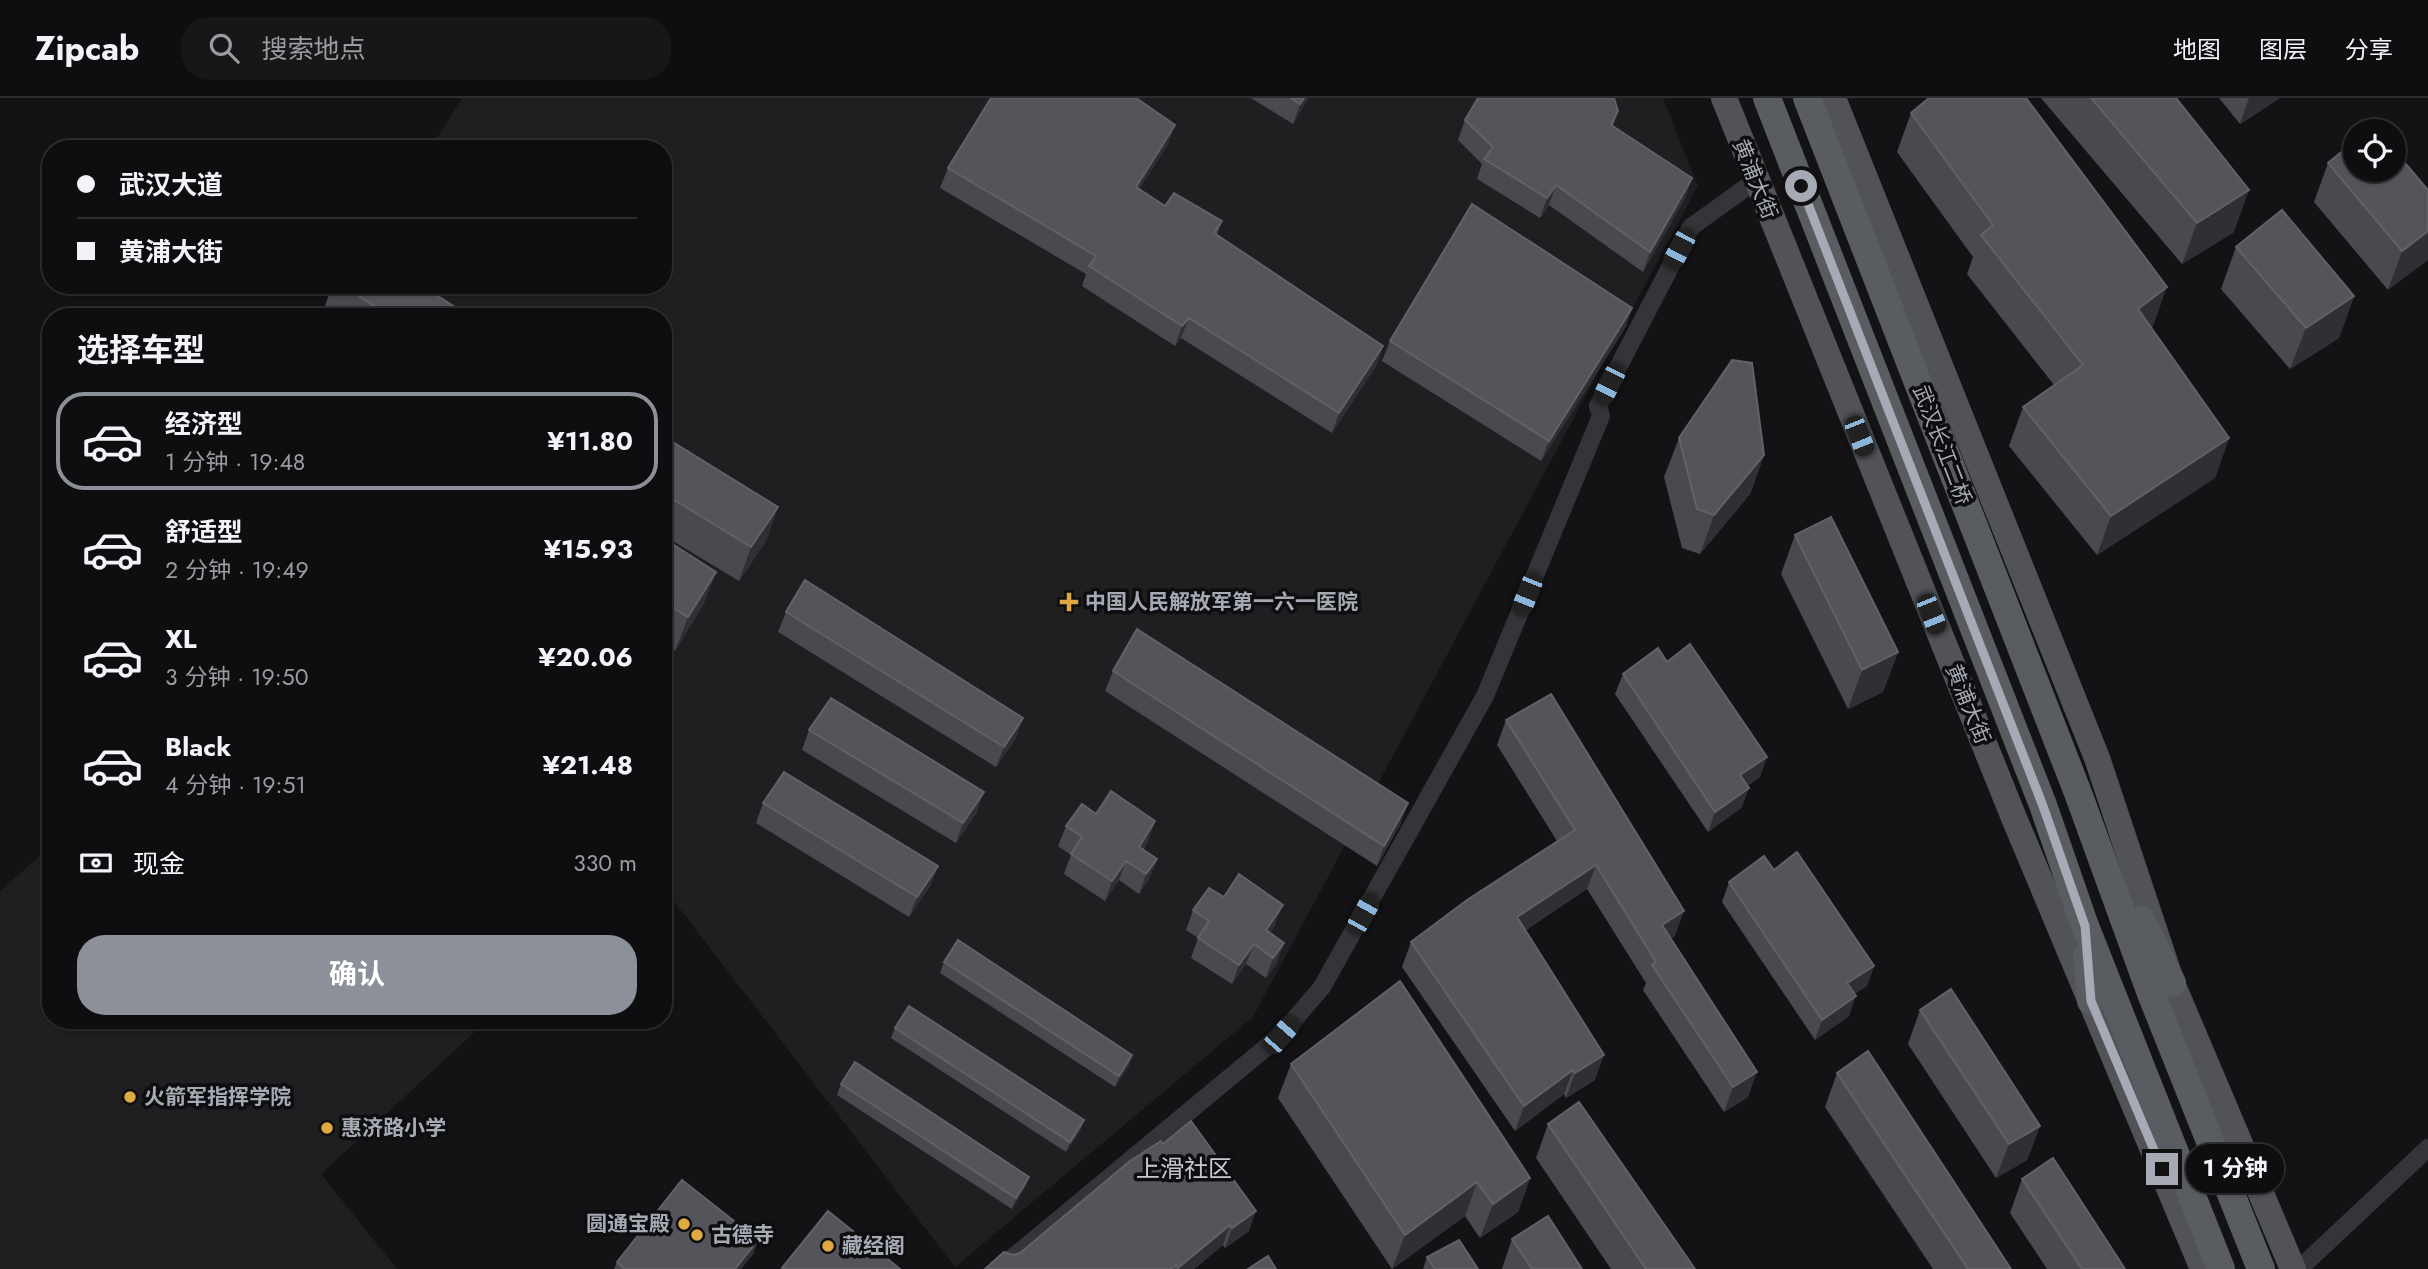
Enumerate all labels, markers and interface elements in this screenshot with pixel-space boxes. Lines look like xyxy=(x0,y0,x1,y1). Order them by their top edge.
search box xyxy=(181,17,671,80)
text: Zipcab xyxy=(35,25,139,72)
icon: search xyxy=(205,29,243,67)
text: 搜索地点 xyxy=(261,30,365,68)
text: 地图 xyxy=(2173,32,2221,67)
text: 图层 xyxy=(2259,32,2307,67)
text: 分享 xyxy=(2345,32,2393,67)
map controls xyxy=(2343,119,2406,182)
button: locate xyxy=(2343,119,2406,182)
street label: 黄浦大街 xyxy=(1725,134,1785,224)
text: 武汉大道 xyxy=(119,166,223,204)
route start xyxy=(1785,170,1817,202)
car xyxy=(1660,226,1699,272)
text: 黄浦大街 xyxy=(119,233,223,271)
text: 选择车型 xyxy=(77,327,205,373)
car xyxy=(1591,361,1628,407)
street label: 武汉长江二桥 xyxy=(1905,381,1979,509)
text: 经济型 xyxy=(165,405,243,443)
icon: car xyxy=(81,410,144,473)
car xyxy=(1842,413,1877,459)
text: ¥11.80 xyxy=(547,422,633,460)
text: 1 分钟 · 19:48 xyxy=(165,445,305,479)
text: 舒适型 xyxy=(165,513,243,551)
icon: car xyxy=(81,518,144,581)
text: ¥15.93 xyxy=(544,530,633,568)
text: 2 分钟 · 19:49 xyxy=(165,553,309,587)
car xyxy=(1510,571,1545,617)
place label: 中国人民解放军第一六一医院 xyxy=(1085,587,1358,617)
car xyxy=(1914,591,1949,637)
marker: 中国人民解放军第一六一医院 xyxy=(1059,592,1079,612)
text: XL xyxy=(165,620,197,658)
icon: car xyxy=(81,626,144,689)
text: ¥20.06 xyxy=(538,638,633,676)
street label: 黄浦大街 xyxy=(1938,659,1998,749)
text: 3 分钟 · 19:50 xyxy=(165,660,308,694)
text: Black xyxy=(165,728,231,766)
icon: car xyxy=(81,734,144,797)
text: ¥21.48 xyxy=(542,746,633,784)
text: 4 分钟 · 19:51 xyxy=(165,768,306,802)
icon: cash xyxy=(77,844,115,882)
text: 现金 xyxy=(133,845,185,883)
text: 330 m xyxy=(573,846,637,880)
car xyxy=(1344,891,1383,937)
button: 确认 xyxy=(77,935,637,1015)
car xyxy=(1260,1012,1303,1058)
place label: 火箭军指挥学院 xyxy=(144,1082,291,1112)
marker: 火箭军指挥学院 xyxy=(122,1089,138,1105)
place label: 惠济路小学 xyxy=(341,1113,446,1143)
marker: 惠济路小学 xyxy=(319,1120,335,1136)
callout: 1 分钟 xyxy=(2186,1144,2284,1194)
district label: 上滑社区 xyxy=(1136,1151,1232,1186)
text: 1 分钟 xyxy=(2203,1151,2267,1185)
route end xyxy=(2146,1153,2178,1185)
place label: 圆通宝殿 xyxy=(586,1209,670,1239)
marker: 圆通宝殿 xyxy=(676,1216,692,1232)
place label: 古德寺 xyxy=(711,1220,774,1250)
marker: 古德寺 xyxy=(689,1227,705,1243)
place label: 藏经阁 xyxy=(842,1231,905,1261)
marker: 藏经阁 xyxy=(820,1238,836,1254)

